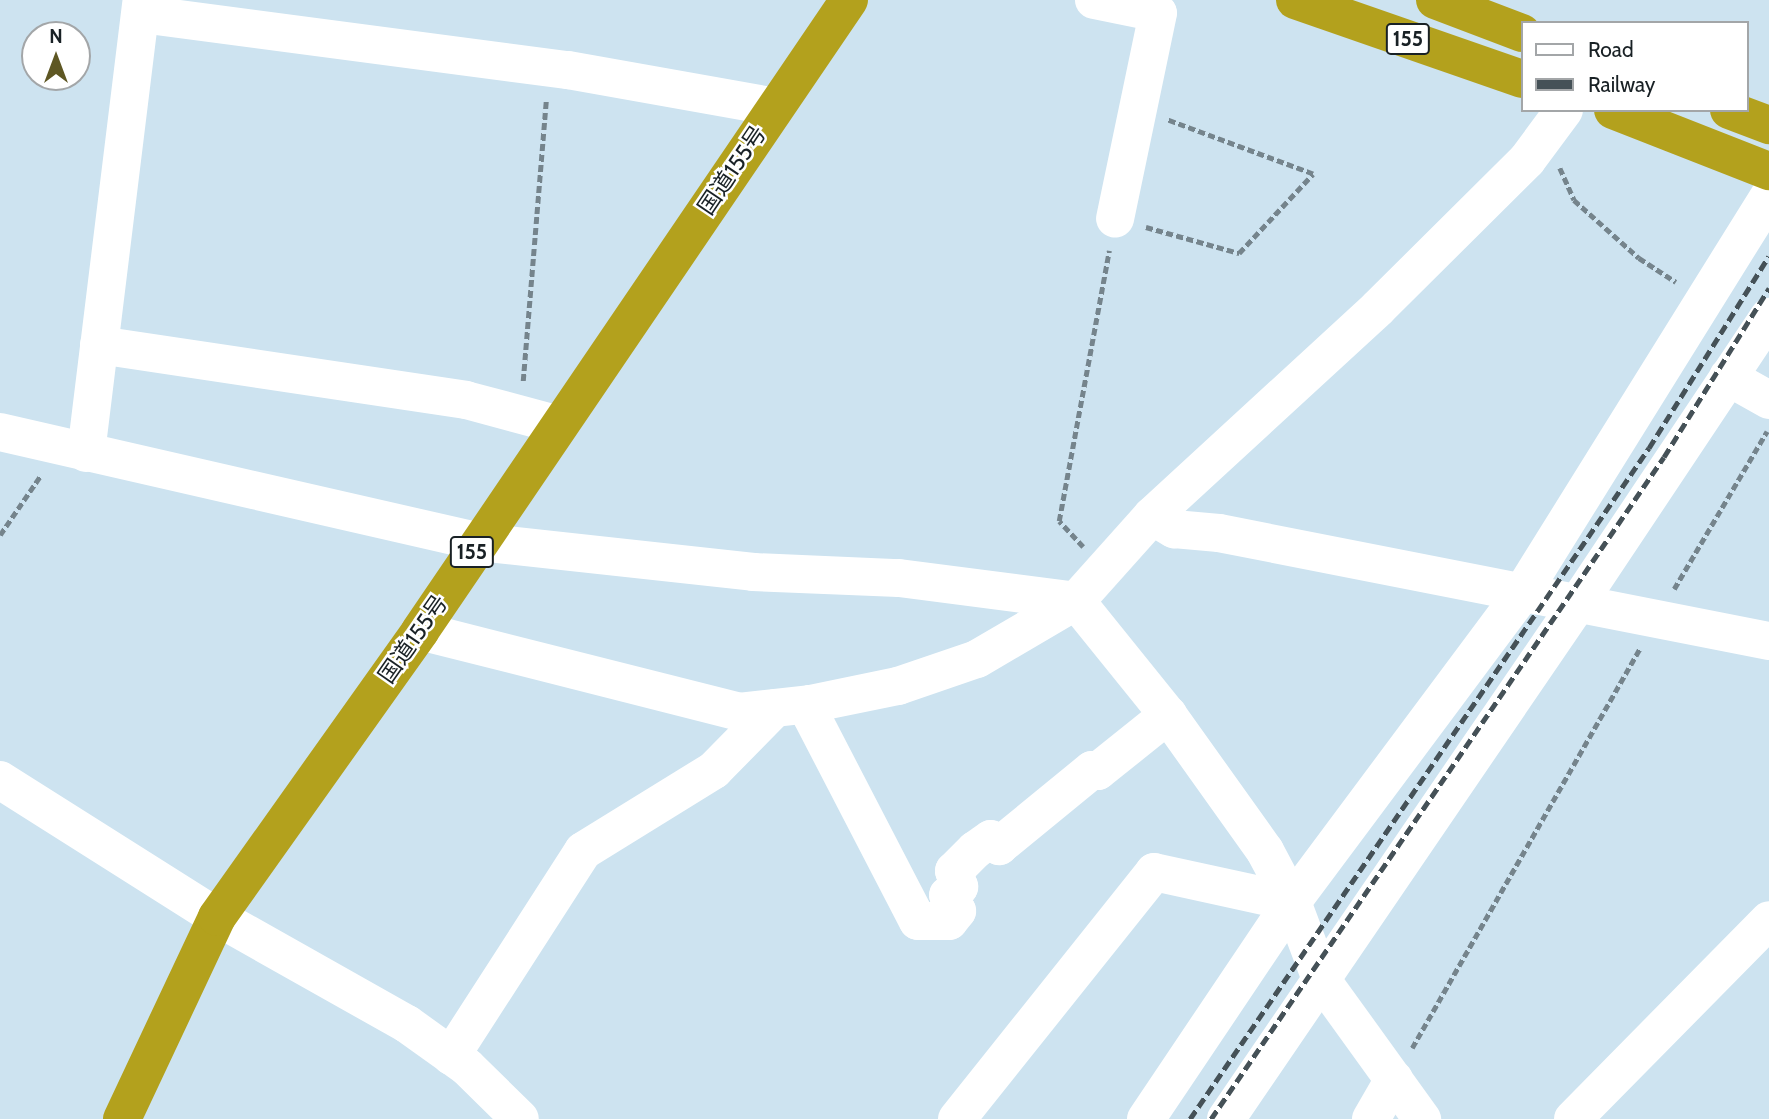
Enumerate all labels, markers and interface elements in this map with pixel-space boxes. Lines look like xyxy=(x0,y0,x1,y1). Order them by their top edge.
north arrow xyxy=(21,21,91,91)
legend xyxy=(1520,21,1748,112)
road number: 155 xyxy=(1385,22,1431,56)
text: N xyxy=(49,25,63,48)
text: Road xyxy=(1588,37,1634,62)
text: Railway xyxy=(1588,72,1655,97)
street label: 国道155号 xyxy=(692,120,772,220)
road number: 155 xyxy=(449,534,495,570)
street label: 国道155号 xyxy=(373,590,453,688)

